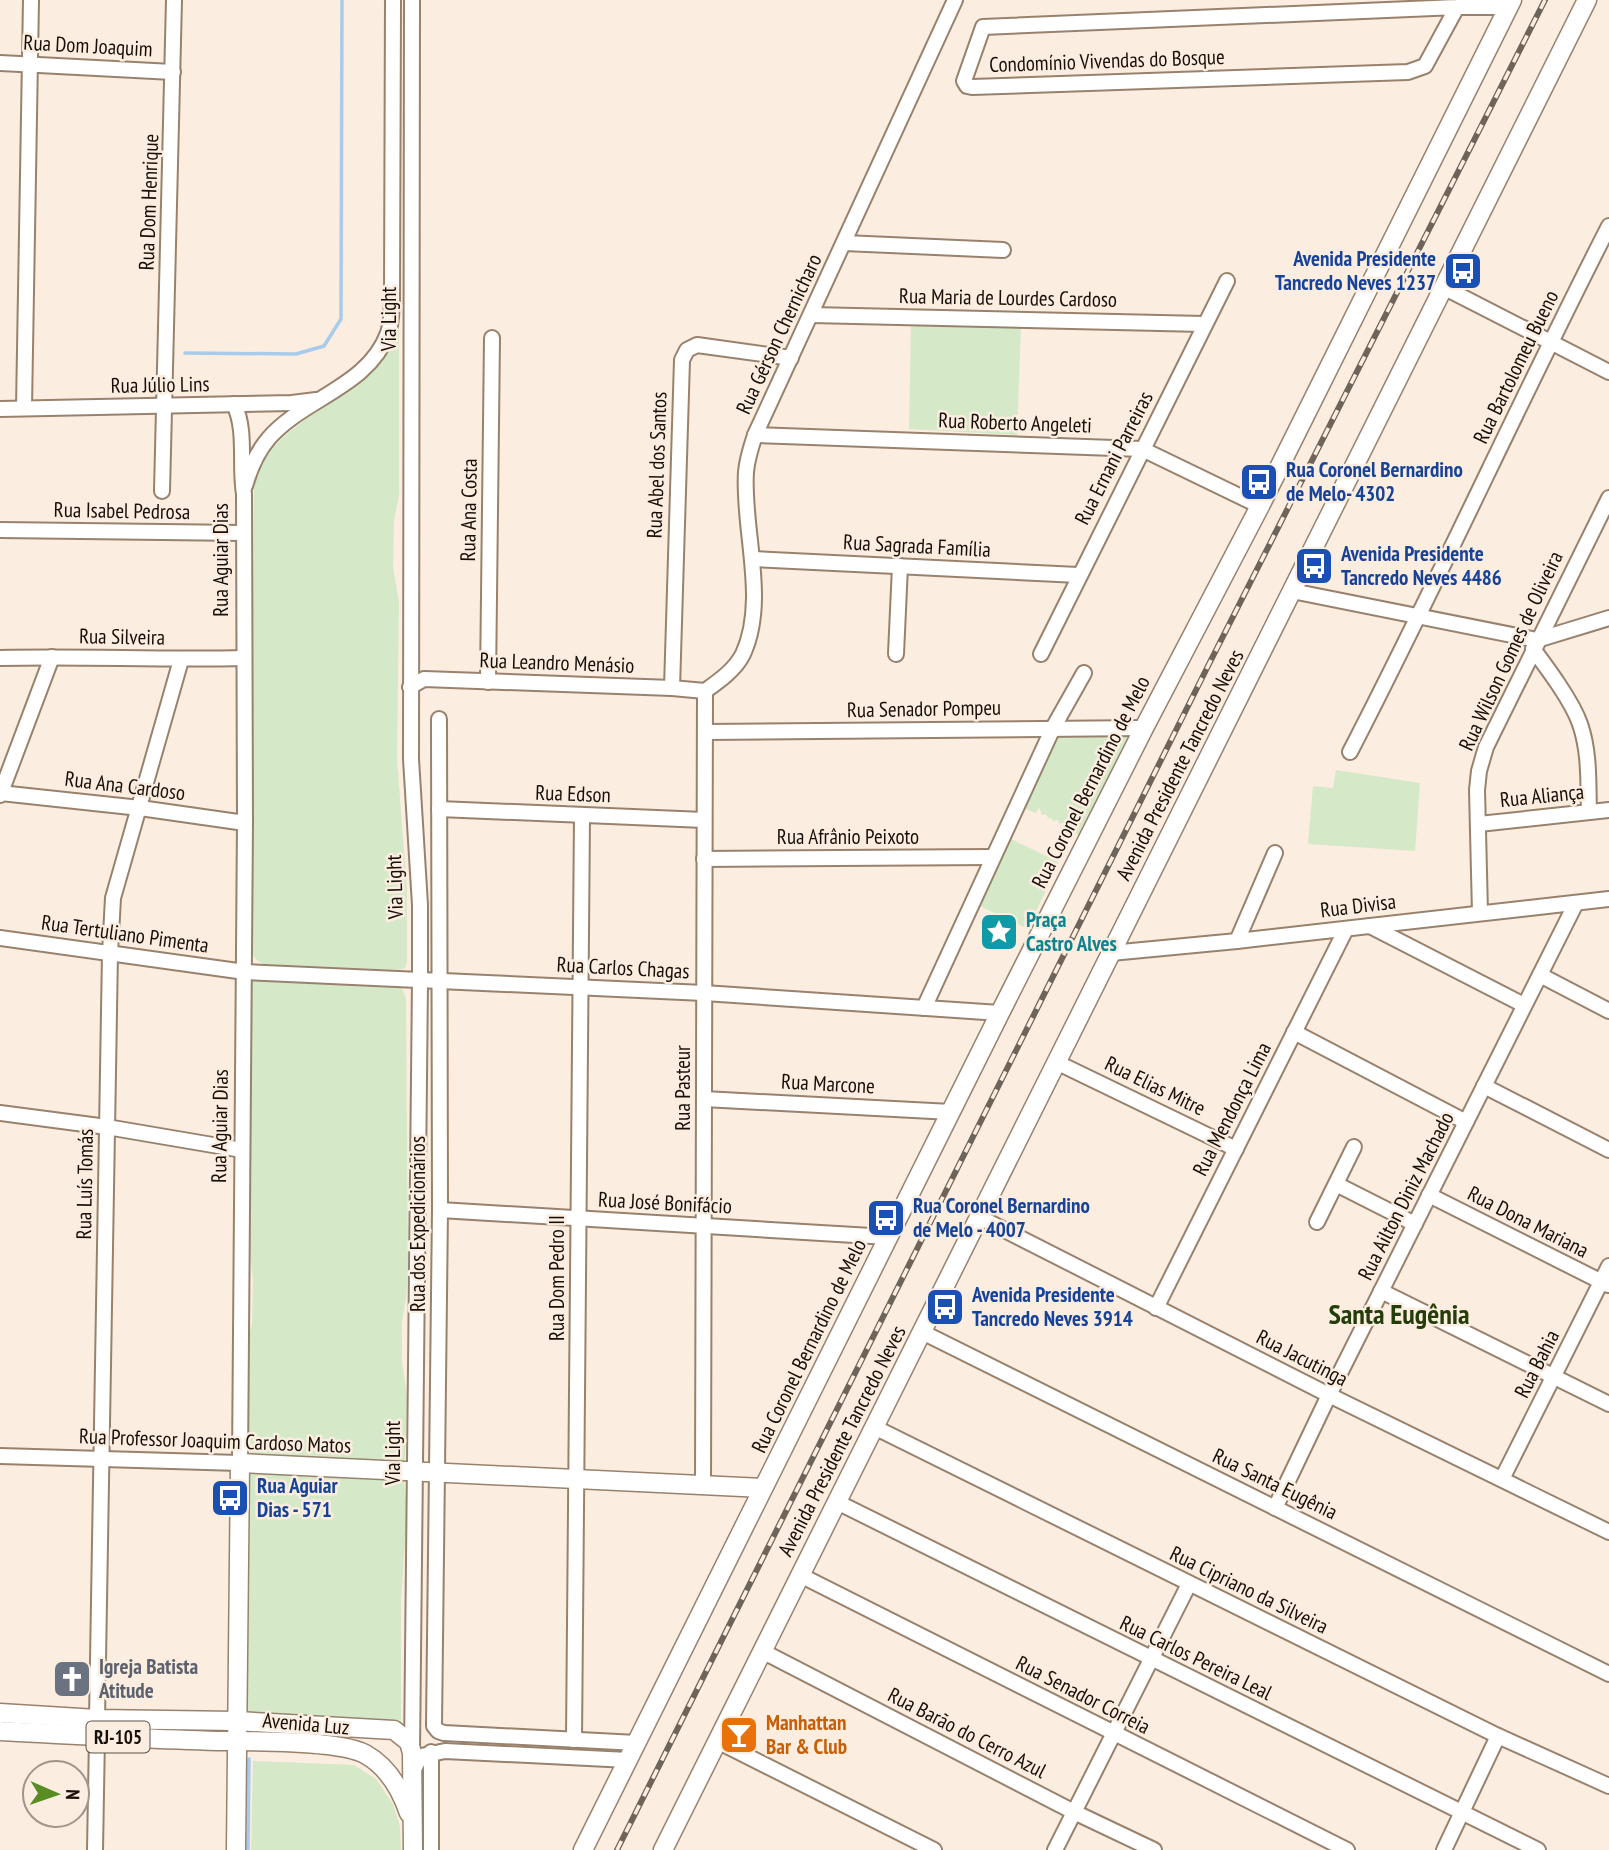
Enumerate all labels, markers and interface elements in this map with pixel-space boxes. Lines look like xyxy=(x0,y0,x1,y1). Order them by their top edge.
street label: Rua Dom Joaquim xyxy=(23,29,153,62)
street label: Condomínio Vivendas do Bosque xyxy=(989,43,1225,78)
street label: Rua Dom Henrique xyxy=(133,133,164,271)
place label: Avenida Presidente Tancredo Neves 1237 xyxy=(1275,245,1436,296)
street label: Rua Gérson Chernicharo xyxy=(730,249,827,418)
bus stop icon: Avenida Presidente Tancredo Neves 1237 xyxy=(1442,250,1484,292)
street label: Rua Maria de Lourdes Cardoso xyxy=(899,282,1117,313)
street label: Rua Bartolomeu Bueno xyxy=(1467,286,1564,448)
street label: Via Light xyxy=(375,287,402,352)
street label: Rua Júlio Lins xyxy=(110,370,210,399)
street label: Rua Ernani Parreiras xyxy=(1068,387,1159,529)
street label: Rua Abel dos Santos xyxy=(640,391,673,539)
street label: Rua Roberto Angeleti xyxy=(938,406,1092,439)
place label: Rua Coronel Bernardino de Melo- 4302 xyxy=(1286,456,1463,507)
street label: Rua Ana Costa xyxy=(454,458,483,562)
bus stop icon: Rua Coronel Bernardino de Melo- 4302 xyxy=(1238,461,1280,503)
street label: Rua Isabel Pedrosa xyxy=(54,496,190,525)
street label: Rua Aguiar Dias xyxy=(207,503,234,617)
street label: Rua Sagrada Família xyxy=(843,528,992,563)
place label: Avenida Presidente Tancredo Neves 4486 xyxy=(1340,540,1502,591)
bus stop icon: Avenida Presidente Tancredo Neves 4486 xyxy=(1293,545,1335,587)
street label: Rua Wilson Gomes de Oliveira xyxy=(1452,547,1569,755)
street label: Rua Silveira xyxy=(79,622,165,651)
street label: Avenida Presidente Tancredo Neves xyxy=(1110,645,1250,885)
street label: Rua Leandro Menásio xyxy=(479,646,635,679)
street label: Rua Coronel Bernardino de Melo xyxy=(1025,671,1156,892)
street label: Rua Senador Pompeu xyxy=(847,694,1001,723)
street label: Rua Ana Cardoso xyxy=(63,765,187,806)
street label: Rua Aliança xyxy=(1499,778,1585,813)
street label: Rua Edson xyxy=(535,779,611,808)
street label: Rua Afrânio Peixoto xyxy=(777,823,919,850)
street label: Via Light xyxy=(380,854,409,921)
street label: Rua Divisa xyxy=(1319,887,1397,924)
place label: Praça Castro Alves xyxy=(1026,906,1117,957)
street label: Rua Tertuliano Pimenta xyxy=(40,908,211,959)
place icon: Praça Castro Alves xyxy=(978,911,1020,953)
street label: Rua Carlos Chagas xyxy=(556,951,690,984)
street label: Rua Mendonça Lima xyxy=(1186,1037,1277,1180)
street label: Rua Pasteur xyxy=(669,1045,696,1131)
street label: Rua Elias Mitre xyxy=(1100,1050,1210,1121)
street label: Rua Marcone xyxy=(781,1068,876,1099)
street label: Rua Aguiar Dias xyxy=(205,1069,234,1183)
street label: Rua Ailton Diniz Machado xyxy=(1351,1107,1460,1284)
street label: Rua Luís Tomás xyxy=(70,1128,99,1240)
street label: Rua dos Expedicionários xyxy=(404,1136,431,1312)
street label: Rua Dona Mariana xyxy=(1463,1179,1593,1264)
street label: Rua José Bonifácio xyxy=(597,1186,733,1219)
place label: Rua Coronel Bernardino de Melo - 4007 xyxy=(913,1192,1090,1243)
bus stop icon: Rua Coronel Bernardino de Melo - 4007 xyxy=(865,1197,907,1239)
street label: Rua Dom Pedro II xyxy=(543,1215,570,1341)
street label: Rua Coronel Bernardino de Melo xyxy=(745,1234,872,1457)
place label: Avenida Presidente Tancredo Neves 3914 xyxy=(971,1281,1133,1332)
bus stop icon: Avenida Presidente Tancredo Neves 3914 xyxy=(924,1286,966,1328)
district label: Santa Eugênia xyxy=(1328,1295,1470,1332)
street label: Avenida Presidente Tancredo Neves xyxy=(772,1321,912,1561)
street label: Rua Jacutinga xyxy=(1252,1323,1353,1392)
street label: Rua Bahia xyxy=(1508,1325,1565,1402)
street label: Via Light xyxy=(379,1421,406,1486)
street label: Rua Professor Joaquim Cardoso Matos xyxy=(79,1422,351,1459)
street label: Rua Santa Eugênia xyxy=(1208,1442,1342,1525)
place label: Rua Aguiar Dias - 571 xyxy=(257,1472,338,1523)
bus stop icon: Rua Aguiar Dias - 571 xyxy=(209,1477,251,1519)
street label: Rua Cipriano da Silveira xyxy=(1166,1540,1333,1640)
street label: Rua Carlos Pereira Leal xyxy=(1116,1609,1277,1706)
street label: Rua Senador Correia xyxy=(1012,1649,1155,1740)
place label: Igreja Batista Atitude xyxy=(98,1653,198,1704)
church icon: Igreja Batista Atitude xyxy=(51,1658,93,1700)
street label: Rua Barão do Cerro Azul xyxy=(884,1681,1051,1784)
street label: Avenida Luz xyxy=(262,1706,351,1741)
place label: Manhattan Bar & Club xyxy=(766,1709,847,1760)
bar icon: Manhattan Bar & Club xyxy=(718,1714,760,1756)
road number: RJ-105 xyxy=(86,1722,150,1752)
north arrow xyxy=(21,1759,91,1829)
text: N xyxy=(61,1789,85,1800)

